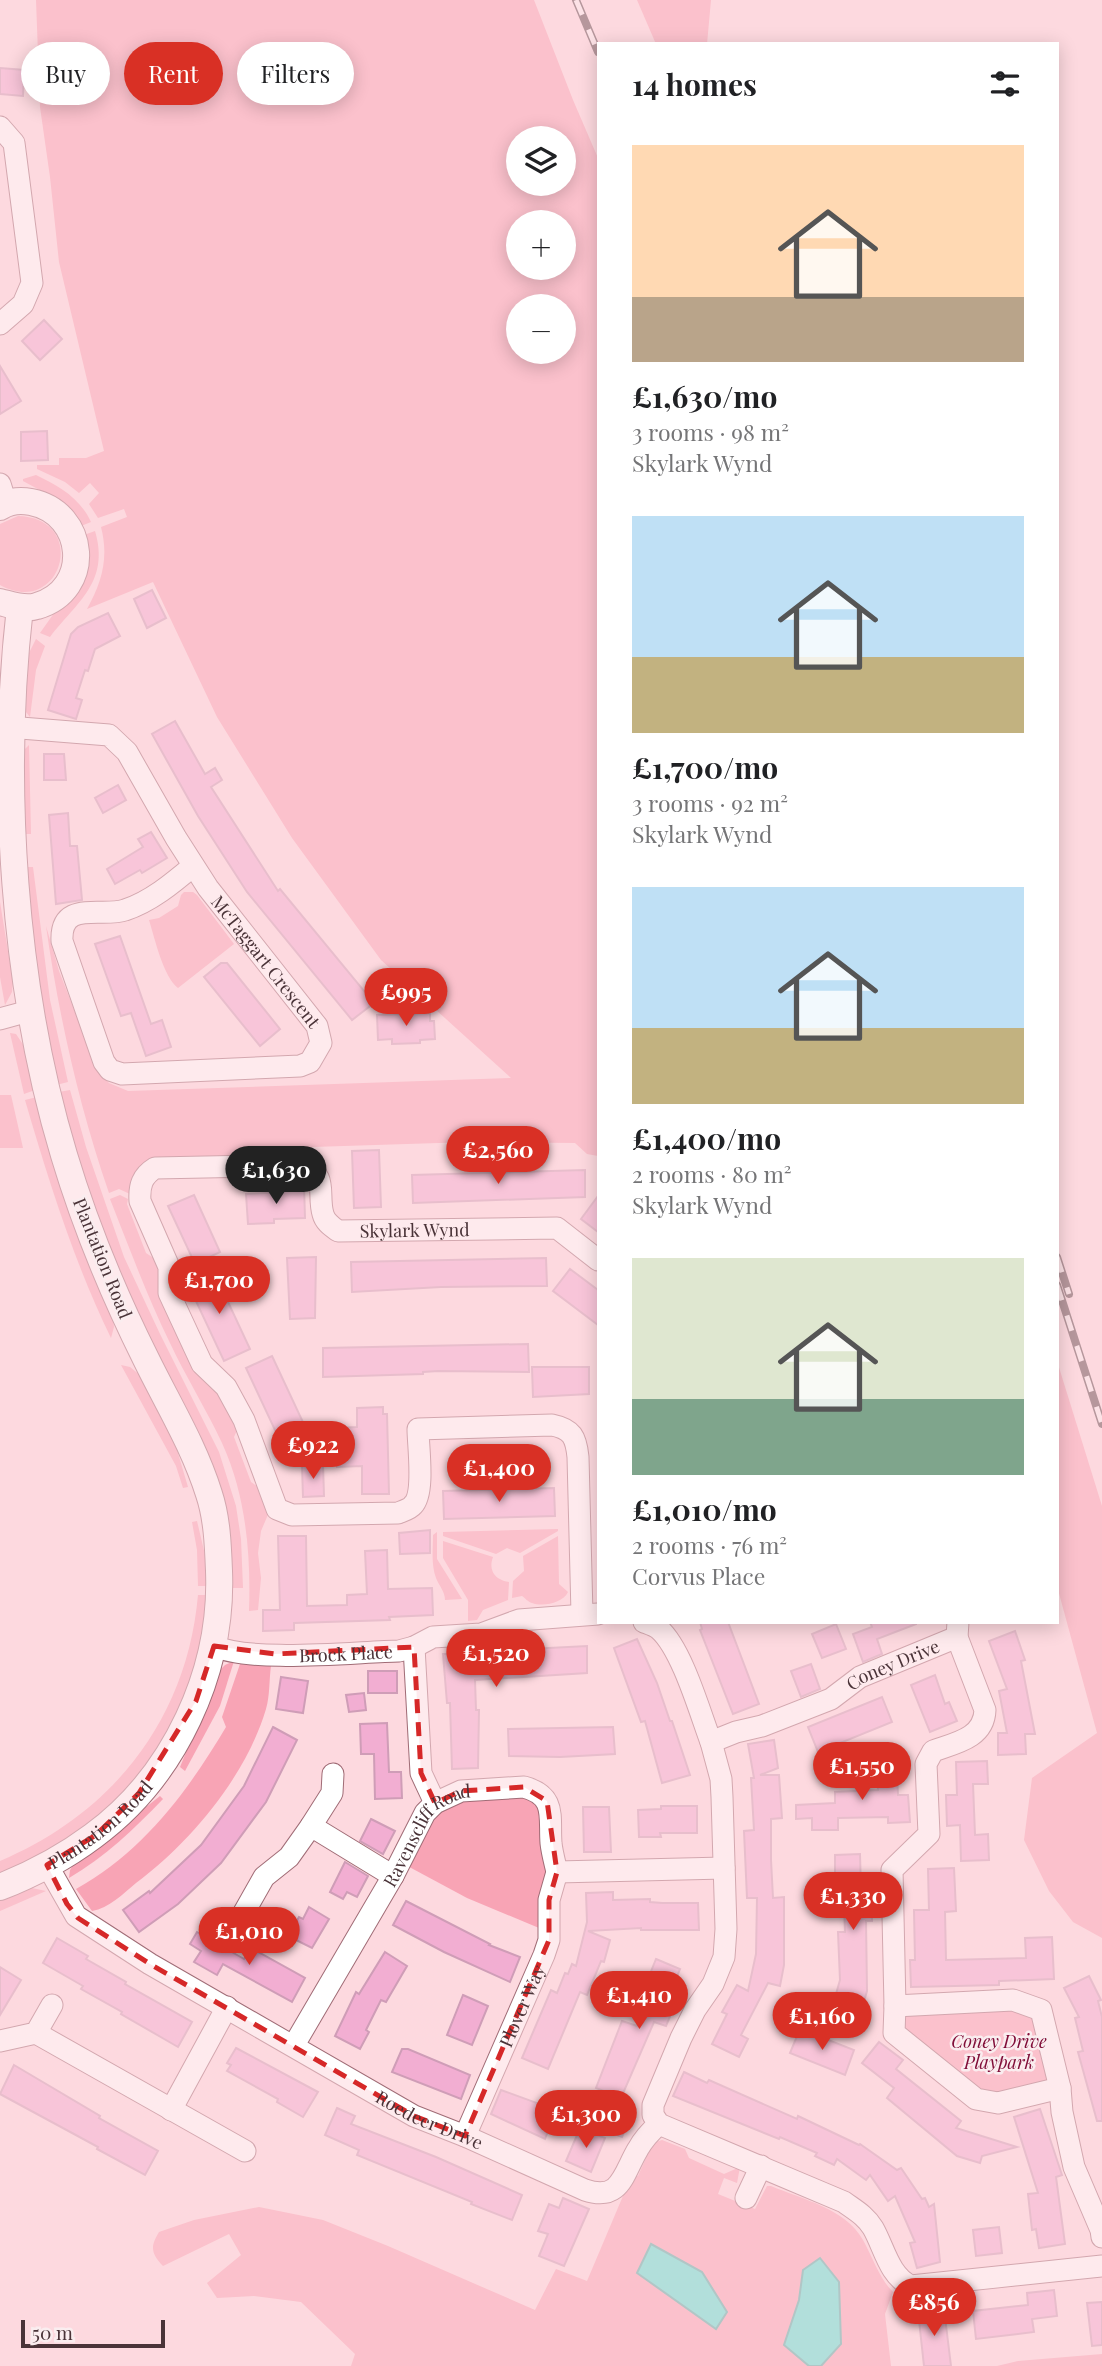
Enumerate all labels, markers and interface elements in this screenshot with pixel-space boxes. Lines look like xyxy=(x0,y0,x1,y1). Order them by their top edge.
chip: Buy xyxy=(21,42,110,105)
chip: Rent xyxy=(124,42,223,105)
chip: Filters xyxy=(237,42,354,105)
text: 14 homes xyxy=(632,64,757,104)
icon: filters xyxy=(986,65,1024,103)
map controls xyxy=(506,126,576,364)
button: layers xyxy=(506,126,576,196)
icon: home xyxy=(765,191,891,317)
button: + xyxy=(506,210,576,280)
button: − xyxy=(506,294,576,364)
text: £1,630/mo xyxy=(632,376,777,416)
text: 3 rooms · 98 m² xyxy=(632,416,789,447)
text: Skylark Wynd xyxy=(632,447,772,478)
icon: home xyxy=(765,562,891,688)
text: £1,700/mo xyxy=(632,747,778,787)
text: 3 rooms · 92 m² xyxy=(632,787,788,818)
text: Skylark Wynd xyxy=(632,818,772,849)
street label: McTaggart Crescent xyxy=(206,890,326,1033)
icon: home xyxy=(765,933,891,1059)
pin: £995 xyxy=(365,968,447,1028)
text: £995 xyxy=(380,975,432,1006)
text: £1,400/mo xyxy=(632,1118,781,1158)
pin: £2,560 xyxy=(441,1126,555,1186)
text: £2,560 xyxy=(462,1133,534,1164)
pin: £1,630 xyxy=(219,1146,333,1206)
text: £1,630 xyxy=(241,1153,311,1184)
text: 2 rooms · 80 m² xyxy=(632,1158,792,1189)
text: Skylark Wynd xyxy=(632,1189,772,1220)
street label: Plantation Road xyxy=(68,1194,138,1322)
street label: Skylark Wynd xyxy=(360,1217,470,1243)
pin: £1,700 xyxy=(162,1256,276,1316)
text: £1,700 xyxy=(184,1263,254,1294)
icon: home xyxy=(765,1304,891,1430)
pin: £922 xyxy=(272,1422,354,1481)
text: £922 xyxy=(287,1428,339,1459)
pin: £1,400 xyxy=(442,1444,556,1504)
text: £1,400 xyxy=(463,1451,535,1482)
text: £1,010/mo xyxy=(632,1489,777,1529)
text: 2 rooms · 76 m² xyxy=(632,1529,787,1560)
text: Corvus Place xyxy=(632,1560,765,1591)
pin: £1,520 xyxy=(439,1630,553,1689)
street label: Coney Drive xyxy=(841,1634,943,1695)
text: £1,520 xyxy=(462,1636,530,1667)
street label: Brock Place xyxy=(299,1639,393,1667)
pin: £1,550 xyxy=(805,1742,919,1802)
text: £1,550 xyxy=(829,1749,895,1780)
street label: Plantation Road xyxy=(44,1775,158,1874)
street label: Ravenscliff Road xyxy=(377,1778,472,1891)
pin: £1,330 xyxy=(796,1872,910,1932)
text: £1,330 xyxy=(820,1879,886,1910)
pin: £1,010 xyxy=(192,1908,306,1967)
text: £1,010 xyxy=(215,1914,283,1945)
street label: Plover Way xyxy=(493,1961,550,2051)
pin: £1,410 xyxy=(582,1972,696,2031)
text: £1,410 xyxy=(606,1978,672,2009)
pin: £1,160 xyxy=(765,1993,879,2052)
text: £1,160 xyxy=(789,1999,855,2030)
park label: Coney Drive Playpark xyxy=(951,2029,1047,2074)
street label: Roedeer Drive xyxy=(371,2085,487,2155)
pin: £1,300 xyxy=(529,2090,643,2150)
text: £1,300 xyxy=(551,2097,621,2128)
pin: £856 xyxy=(893,2278,975,2338)
text: £856 xyxy=(908,2285,960,2316)
scale bar xyxy=(21,2317,164,2349)
text: 50 m xyxy=(32,2319,73,2345)

